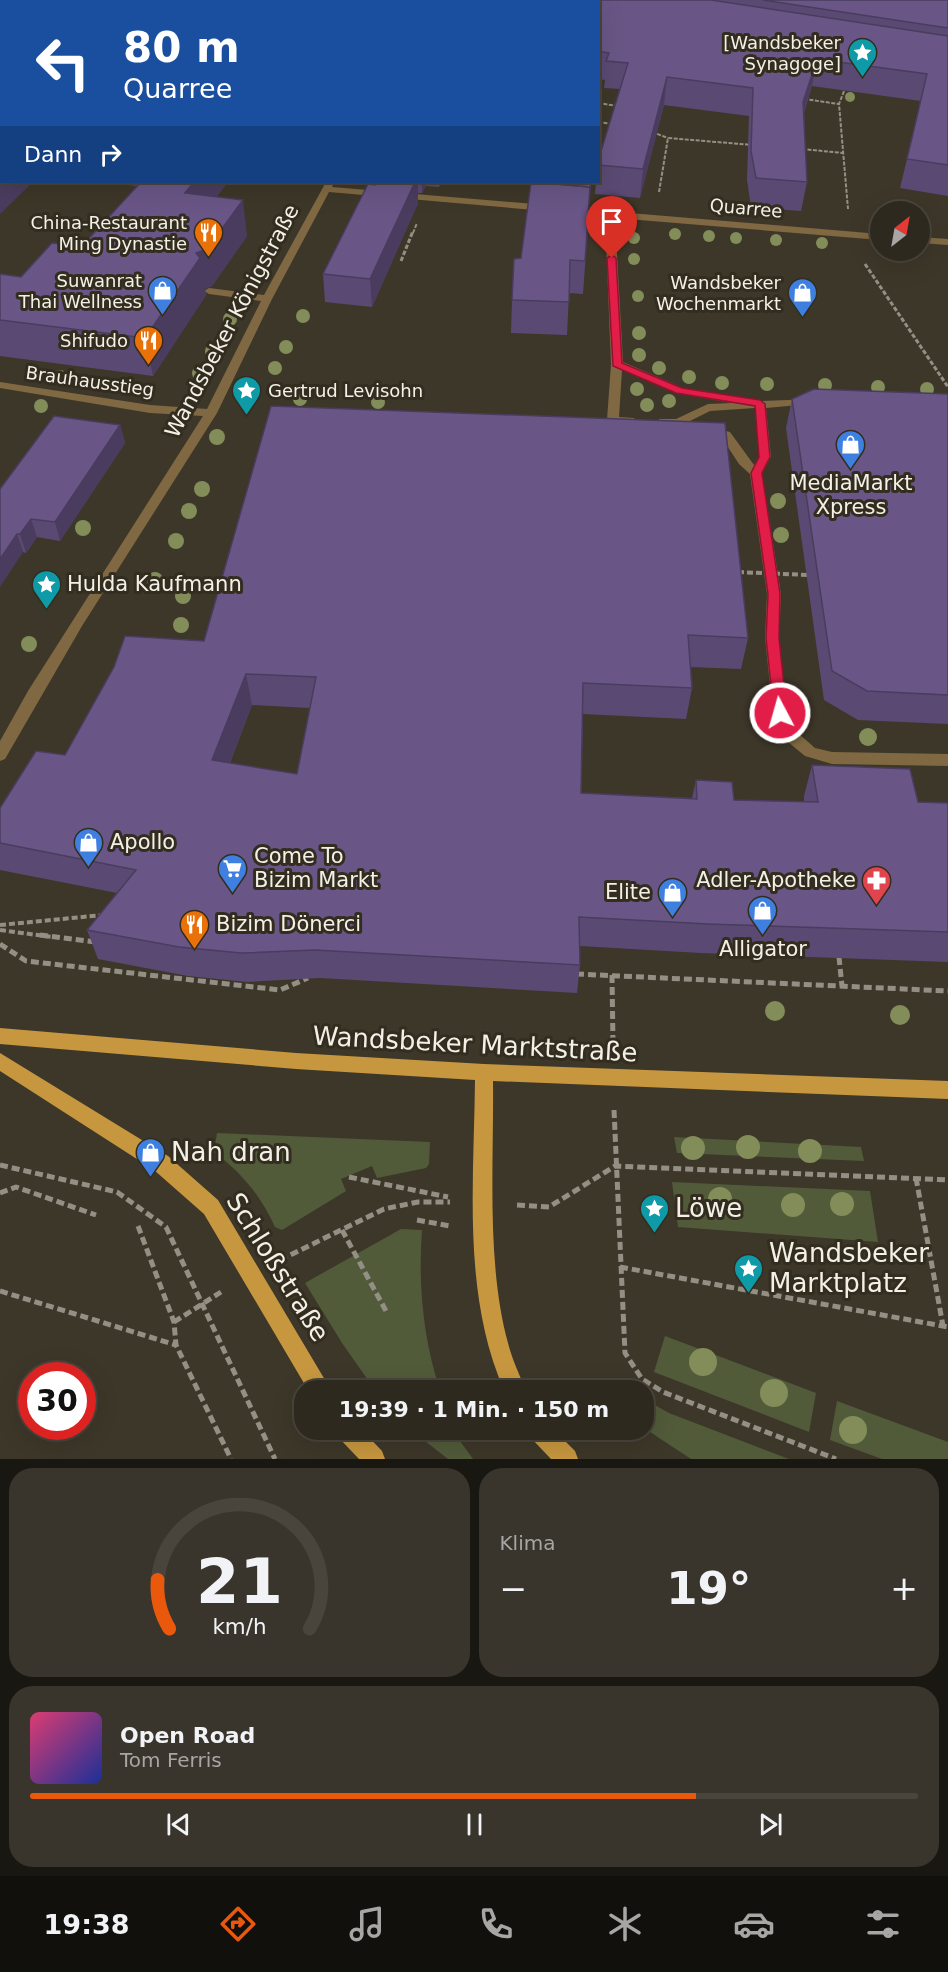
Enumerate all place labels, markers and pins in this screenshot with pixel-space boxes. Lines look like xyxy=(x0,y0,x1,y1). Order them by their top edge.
place label: [Wandsbeker Synagoge] xyxy=(723,32,842,74)
place icon: [Wandsbeker Synagoge] xyxy=(846,36,878,78)
pin xyxy=(586,196,637,258)
place label: China-Restaurant Ming Dynastie xyxy=(31,212,187,254)
restaurant icon: China-Restaurant Ming Dynastie xyxy=(192,216,224,258)
place label: Suwanrat Thai Wellness xyxy=(18,270,142,312)
place label: Wandsbeker Wochenmarkt xyxy=(656,272,782,314)
shop icon: Suwanrat Thai Wellness xyxy=(147,274,179,316)
shop icon: Wandsbeker Wochenmarkt xyxy=(786,276,818,318)
restaurant icon: Shifudo xyxy=(133,324,165,366)
place label: Shifudo xyxy=(60,330,128,351)
place icon: Gertrud Levisohn xyxy=(231,374,263,416)
place label: Gertrud Levisohn xyxy=(268,380,423,401)
shop icon: MediaMarkt Xpress xyxy=(835,428,867,470)
place label: MediaMarkt Xpress xyxy=(789,471,913,519)
place icon: Hulda Kaufmann xyxy=(30,568,62,610)
place label: Hulda Kaufmann xyxy=(67,572,242,596)
shop icon: Apollo xyxy=(73,826,105,868)
place label: Apollo xyxy=(110,830,175,854)
place label: Come To Bizim Markt xyxy=(254,844,378,892)
supermarket icon: Come To Bizim Markt xyxy=(217,852,249,894)
pharmacy icon: Adler-Apotheke xyxy=(861,864,893,906)
place label: Adler-Apotheke xyxy=(696,868,856,892)
shop icon: Elite xyxy=(656,876,688,918)
place label: Elite xyxy=(605,880,651,904)
shop icon: Alligator xyxy=(747,894,779,936)
restaurant icon: Bizim Dönerci xyxy=(179,908,211,950)
place label: Bizim Dönerci xyxy=(216,912,361,936)
place label: Alligator xyxy=(719,937,807,961)
shop icon: Nah dran xyxy=(134,1136,166,1178)
place label: Nah dran xyxy=(171,1137,291,1167)
place icon: Löwe xyxy=(638,1192,670,1234)
place label: Löwe xyxy=(675,1193,742,1223)
place label: Wandsbeker Marktplatz xyxy=(769,1238,929,1298)
place icon: Wandsbeker Marktplatz xyxy=(732,1252,764,1294)

